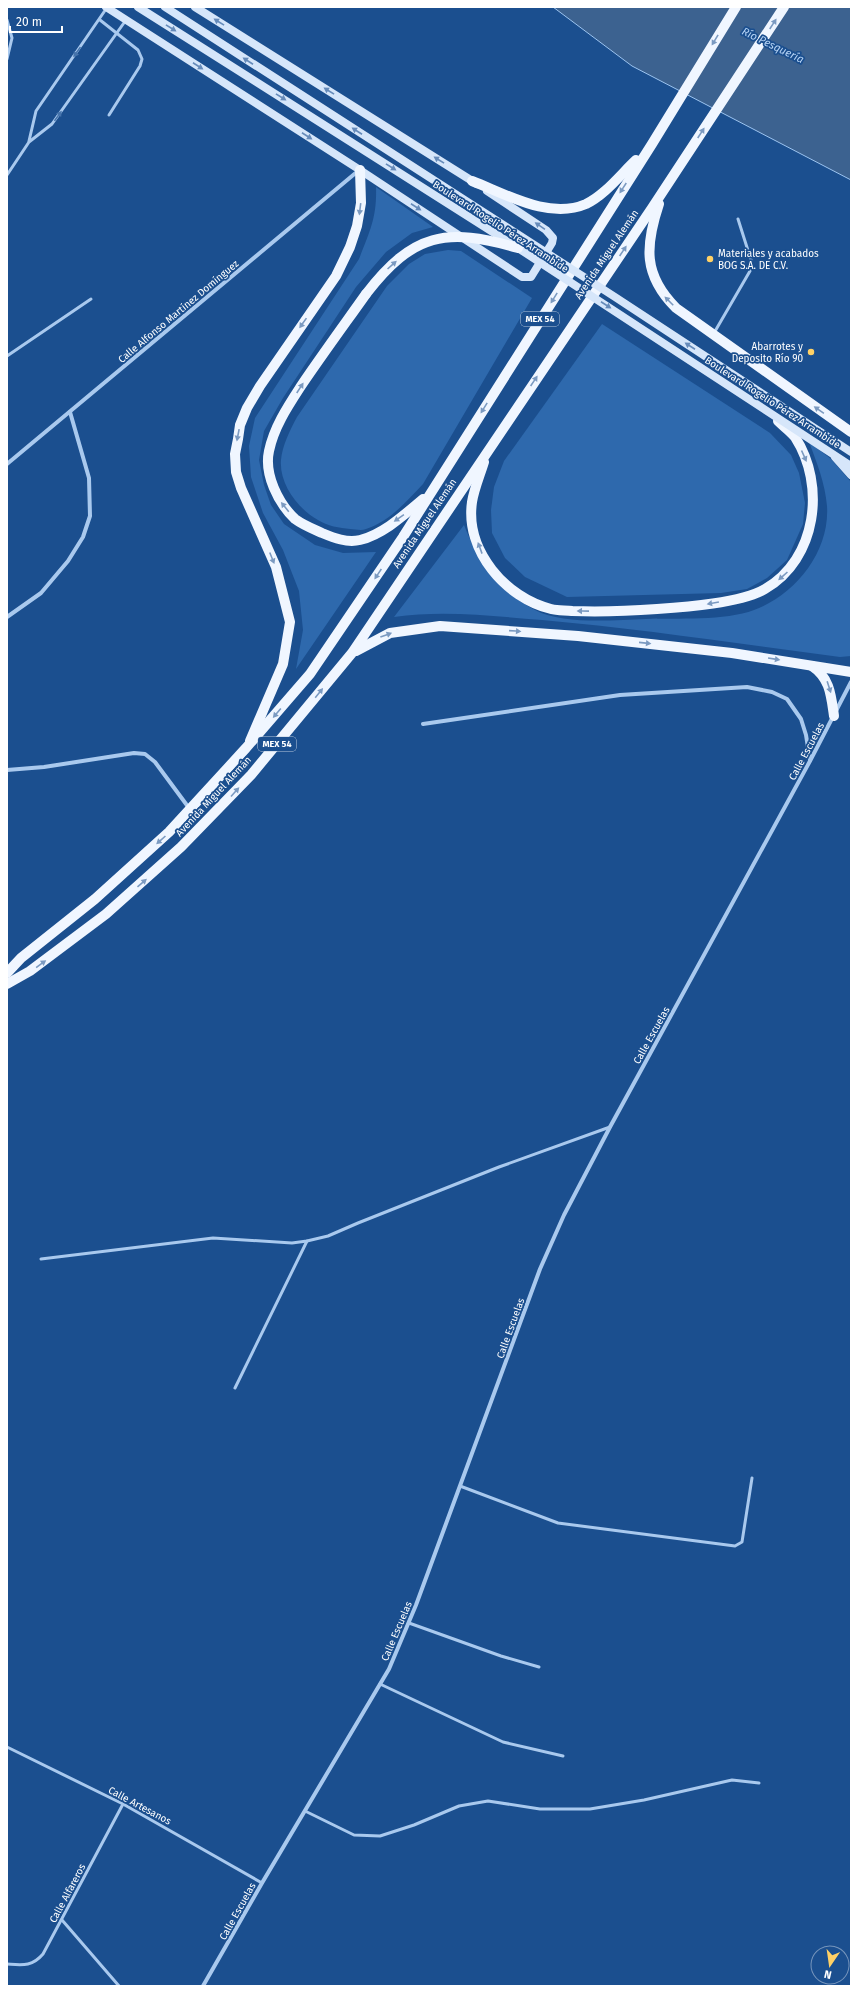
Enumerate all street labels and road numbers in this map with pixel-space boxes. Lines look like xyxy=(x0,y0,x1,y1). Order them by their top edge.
street label: Boulevard Rogelio Pérez Arrambide xyxy=(430,178,570,275)
street label: Avenida Miguel Alemán xyxy=(572,208,641,302)
street label: Calle Alfonso Martínez Domínguez xyxy=(115,257,242,366)
road number: MEX 54 xyxy=(521,312,559,326)
street label: Boulevard Rogelio Pérez Arrambide xyxy=(702,354,842,451)
street label: Avenida Miguel Alemán xyxy=(390,477,459,571)
street label: Calle Escuelas xyxy=(787,720,827,782)
road number: MEX 54 xyxy=(258,737,296,751)
street label: Avenida Miguel Alemán xyxy=(173,754,254,839)
street label: Calle Escuelas xyxy=(631,1004,673,1066)
street label: Calle Escuelas xyxy=(494,1296,528,1360)
street label: Calle Escuelas xyxy=(379,1599,415,1663)
street label: Calle Artesanos xyxy=(106,1784,173,1828)
street label: Calle Alfareros xyxy=(47,1862,89,1925)
street label: Calle Escuelas xyxy=(217,1880,259,1942)

